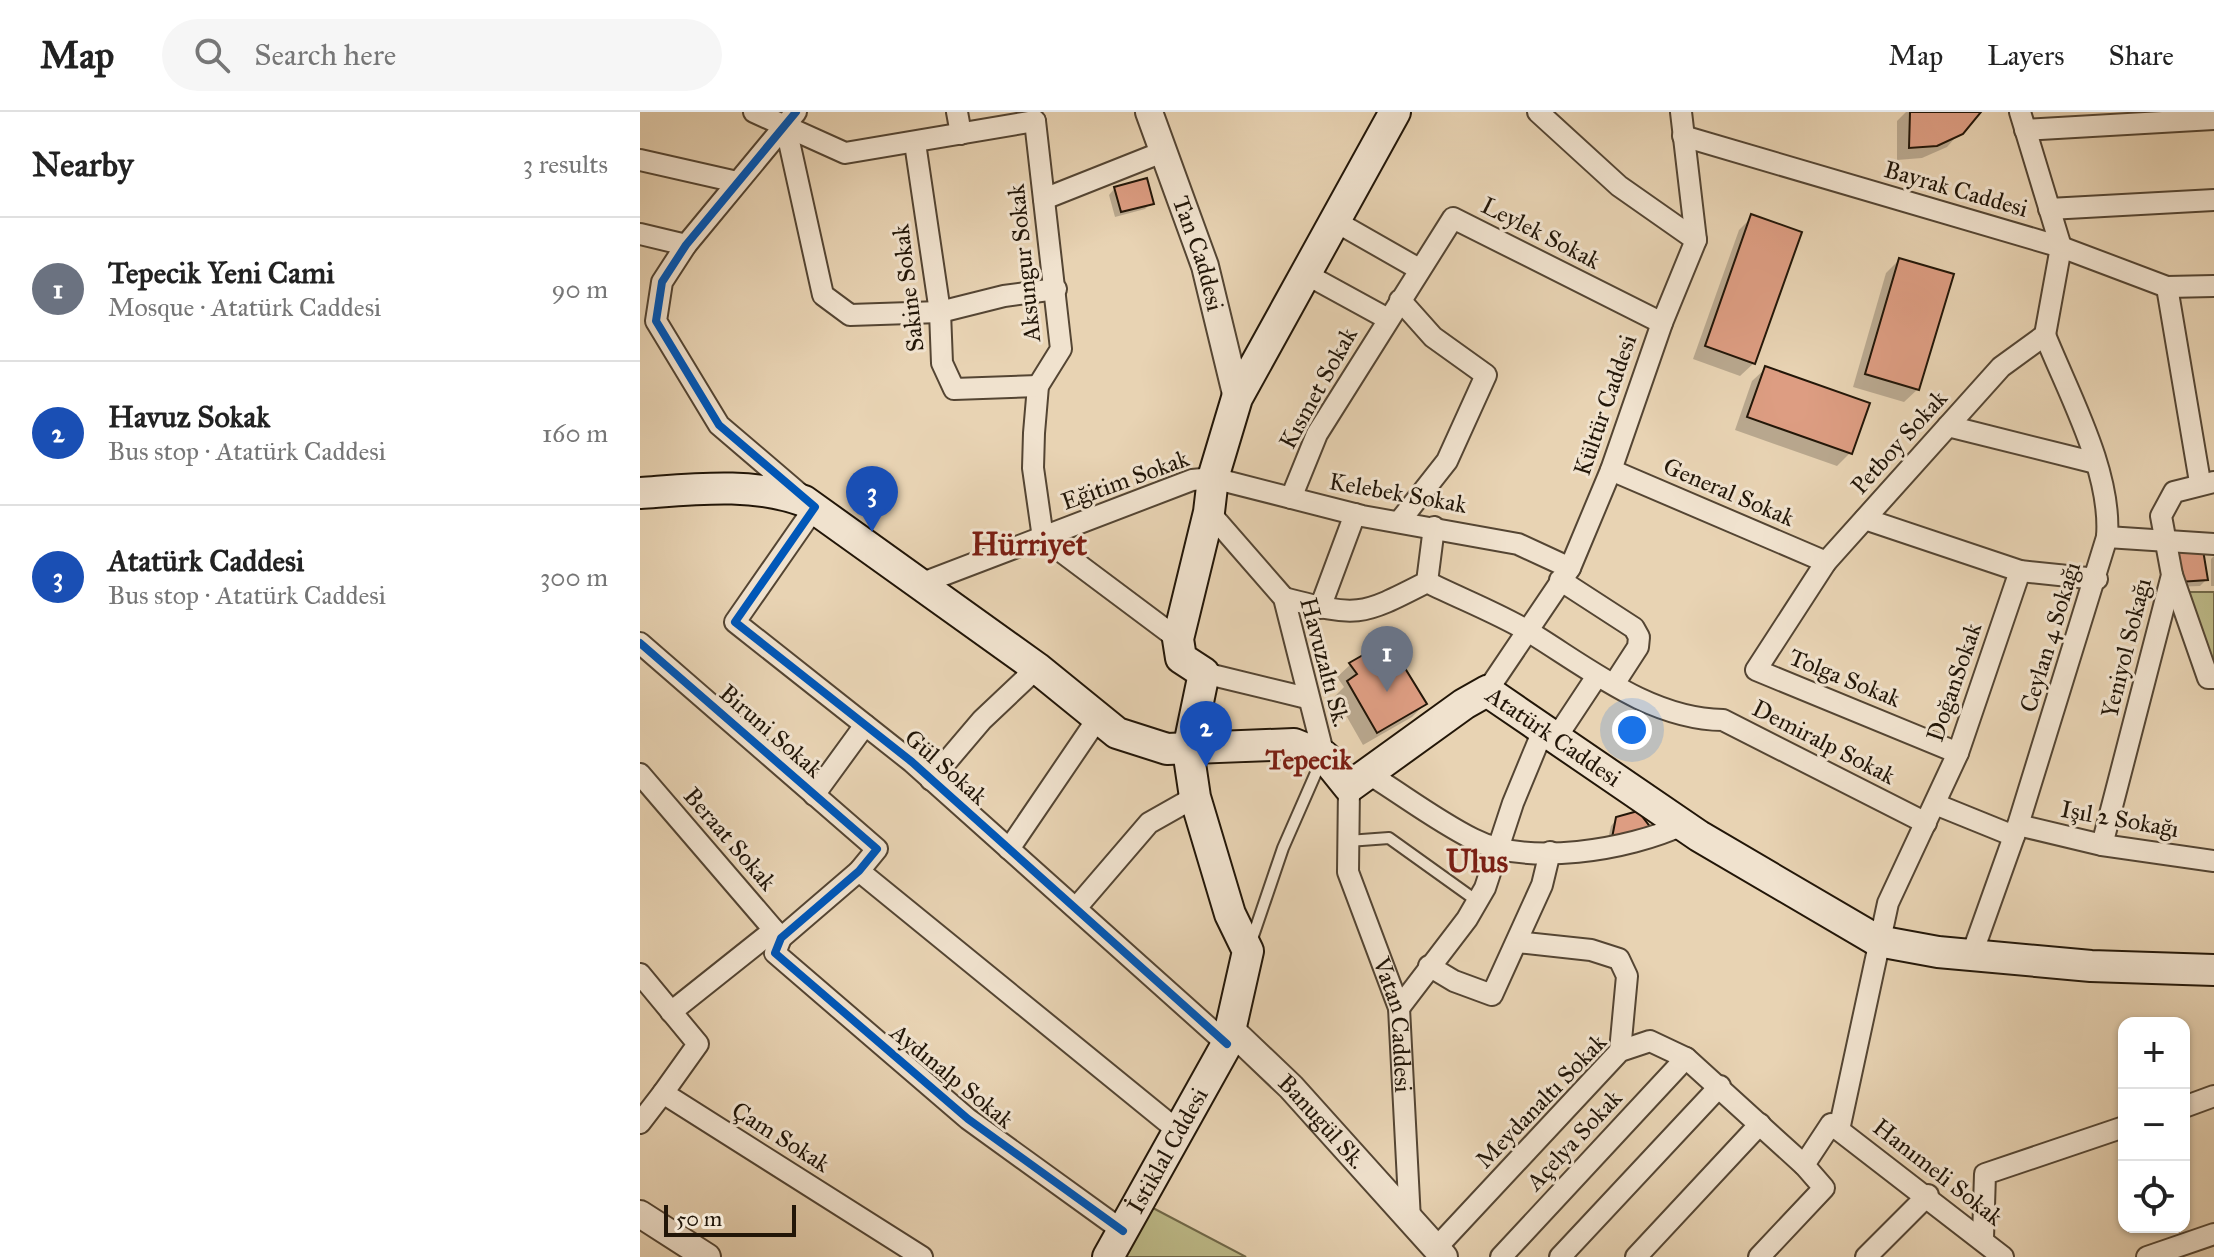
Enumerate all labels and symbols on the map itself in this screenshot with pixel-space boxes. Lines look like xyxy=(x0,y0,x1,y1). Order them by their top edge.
street label: Bayrak Caddesi xyxy=(1881,154,2032,224)
street label: Aksungur Sokak xyxy=(1001,182,1047,344)
street label: Leylek Sokak xyxy=(1476,190,1606,276)
street label: Tan Caddesi xyxy=(1166,192,1230,314)
street label: Sakine Sokak xyxy=(885,222,931,353)
street label: Kısmet Sokak xyxy=(1272,321,1364,454)
street label: Kültür Caddesi xyxy=(1567,330,1643,479)
street label: Petboy Sokak xyxy=(1844,383,1954,500)
street label: Eğitim Sokak xyxy=(1057,443,1194,517)
street label: General Sokak xyxy=(1659,451,1800,533)
pin: 3 xyxy=(846,466,898,532)
street label: Kelebek Sokak xyxy=(1327,466,1470,520)
district label: Hürriyet xyxy=(971,525,1088,564)
street label: Ceylan 4 Sokağı xyxy=(2013,558,2087,716)
street label: Yeniyol Sokağı xyxy=(2094,575,2158,721)
street label: Havuzaltı Sk. xyxy=(1293,594,1357,730)
street label: DoğanSokak xyxy=(1920,618,1989,745)
pin: 1 xyxy=(1361,626,1413,692)
street label: Tolga Sokak xyxy=(1785,642,1906,714)
street label: Biruni Sokak xyxy=(713,678,830,785)
street label: Atatürk Caddesi xyxy=(1480,679,1627,794)
street label: Demiralp Sokak xyxy=(1747,693,1901,791)
pin: 2 xyxy=(1180,701,1232,767)
your location xyxy=(1612,710,1652,750)
street label: Gül Sokak xyxy=(898,723,994,812)
district label: Tepecik xyxy=(1266,742,1353,777)
street label: Beraat Sokak xyxy=(677,781,784,897)
street label: Işıl 2 Sokağı xyxy=(2059,794,2182,844)
district label: Ulus xyxy=(1446,842,1509,881)
street label: Vatan Caddesi xyxy=(1366,952,1418,1094)
street label: Aydınalp Sokak xyxy=(883,1016,1020,1135)
street label: Meydanaltı Sokak xyxy=(1469,1027,1613,1175)
street label: Banugül Sk. xyxy=(1272,1068,1373,1175)
street label: İstiklal Cddesi xyxy=(1120,1082,1215,1219)
street label: Açelya Sokak xyxy=(1519,1083,1629,1197)
street label: Çam Sokak xyxy=(726,1095,836,1179)
street label: Hanımeli Sokak xyxy=(1867,1112,2010,1233)
scale bar xyxy=(664,1201,796,1237)

